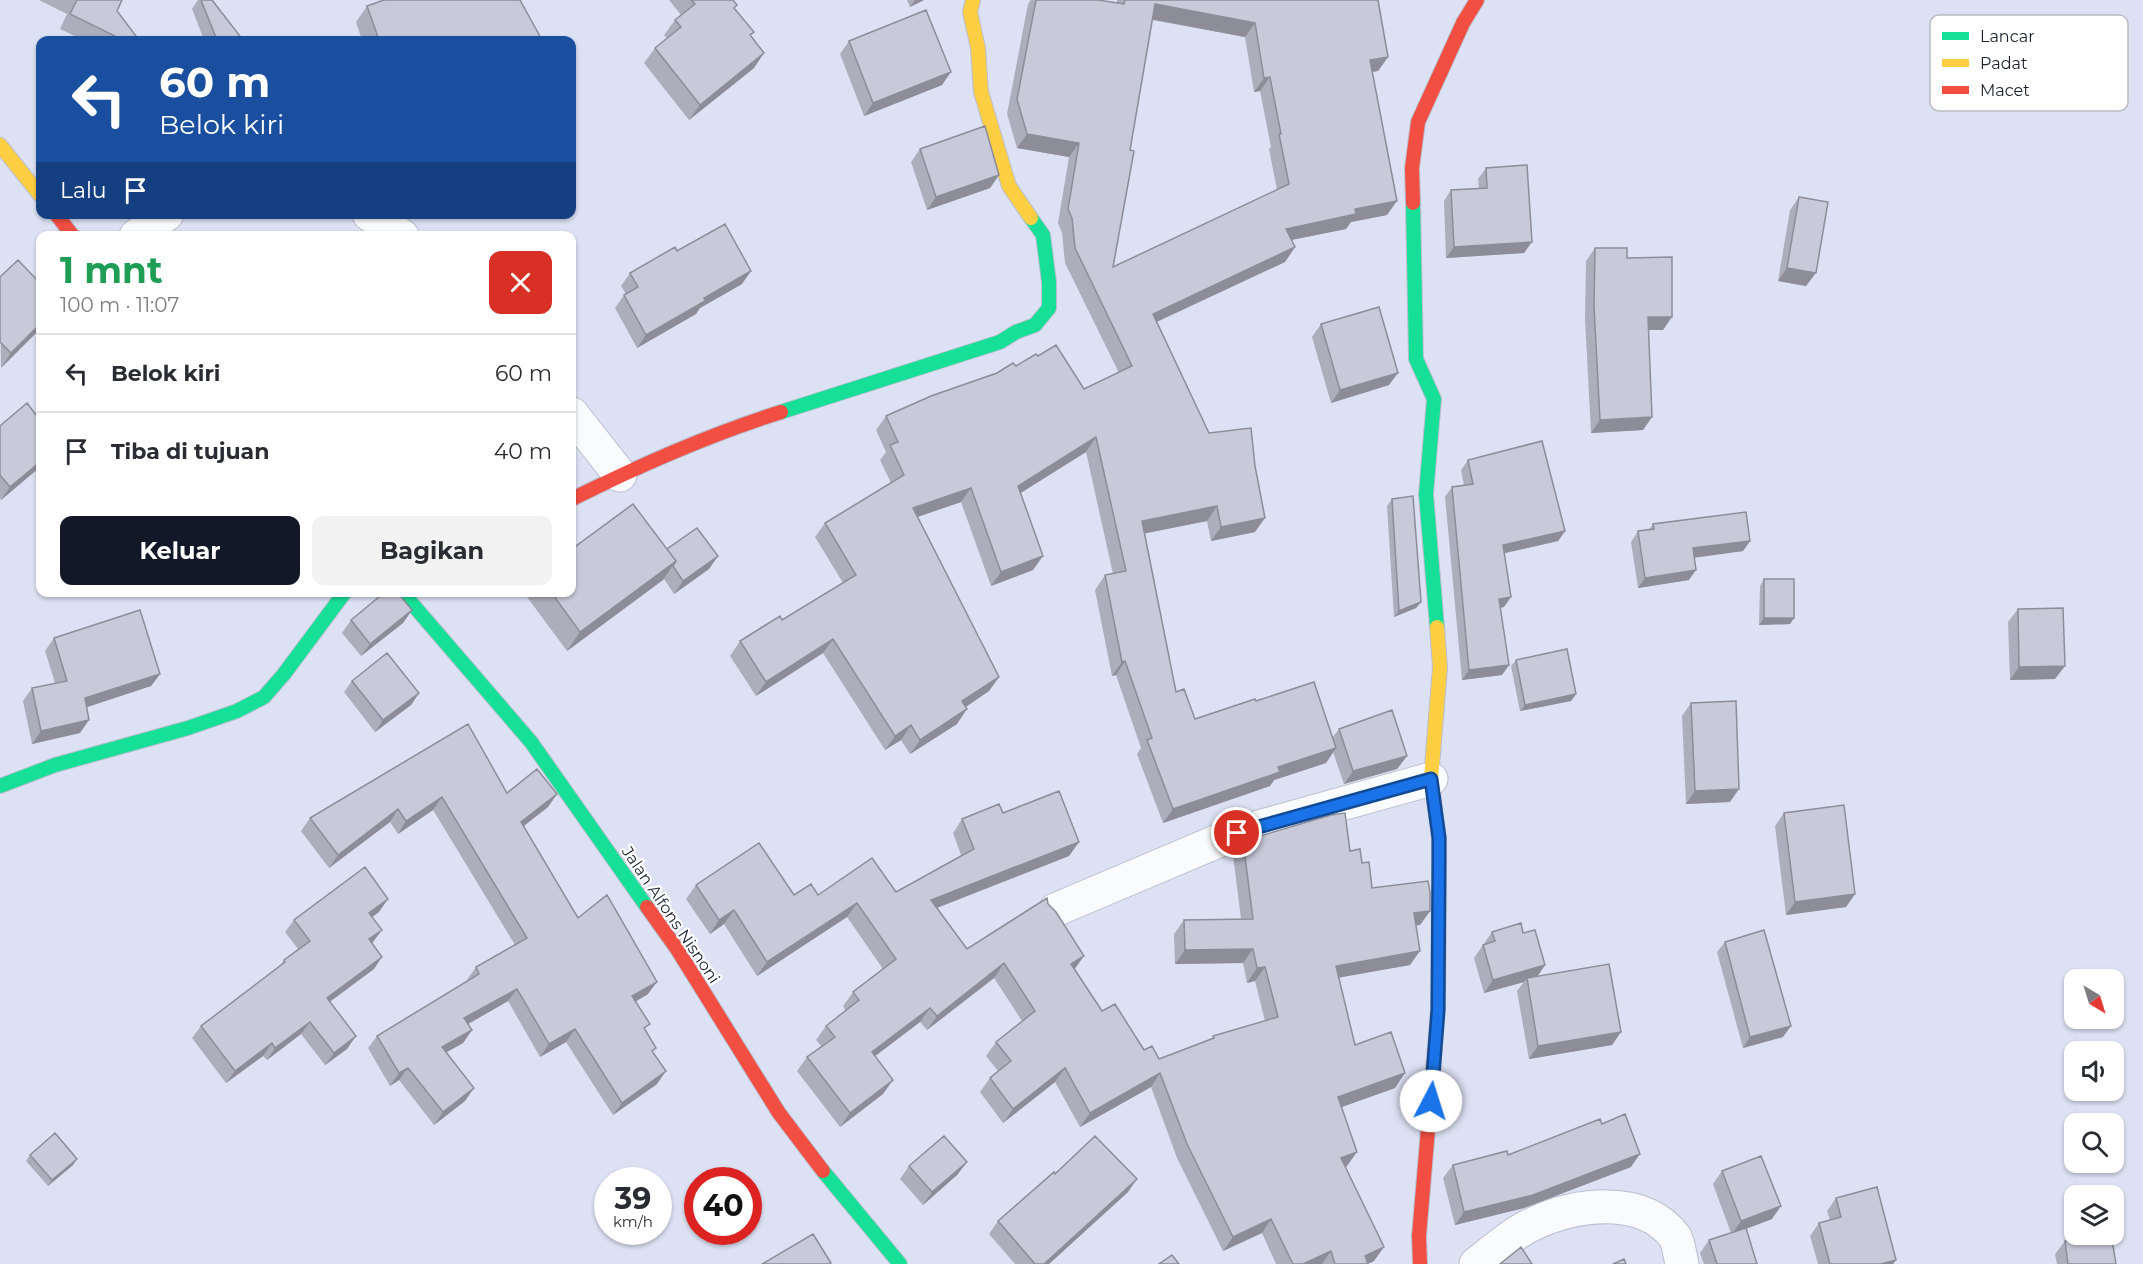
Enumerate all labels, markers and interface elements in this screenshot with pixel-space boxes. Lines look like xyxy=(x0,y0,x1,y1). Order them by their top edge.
legend xyxy=(1930,15,2128,111)
text: Lancar xyxy=(1980,27,2035,46)
text: Padat xyxy=(1980,54,2028,73)
text: 60 m xyxy=(159,56,270,108)
icon: left xyxy=(60,60,138,138)
text: Macet xyxy=(1980,81,2030,100)
text: Belok kiri xyxy=(159,108,284,141)
icon: arrive xyxy=(119,174,152,207)
text: Lalu xyxy=(60,177,107,204)
text: 1 mnt xyxy=(60,248,163,292)
button: close xyxy=(489,251,552,314)
text: 100 m · 11:07 xyxy=(60,293,179,317)
icon: left xyxy=(60,357,93,390)
text: Belok kiri xyxy=(111,360,220,387)
text: 60 m xyxy=(495,360,552,387)
icon: arrive xyxy=(60,435,93,468)
text: Tiba di tujuan xyxy=(111,438,269,465)
text: 40 m xyxy=(494,438,552,465)
button: Keluar xyxy=(60,516,300,585)
button: Bagikan xyxy=(312,516,552,585)
pin xyxy=(1211,807,1262,858)
icon: arrive xyxy=(1220,816,1253,849)
street label: Jalan Alfons Nisnoni xyxy=(617,842,724,987)
north arrow xyxy=(2064,969,2124,1029)
map controls xyxy=(2064,969,2124,1245)
button: sound xyxy=(2064,1041,2124,1101)
position arrow xyxy=(1399,1069,1463,1133)
button: search xyxy=(2064,1113,2124,1173)
speed limit sign: 40 xyxy=(684,1167,762,1245)
text: 39 xyxy=(615,1180,651,1217)
button: layers xyxy=(2064,1185,2124,1245)
text: km/h xyxy=(613,1212,653,1231)

